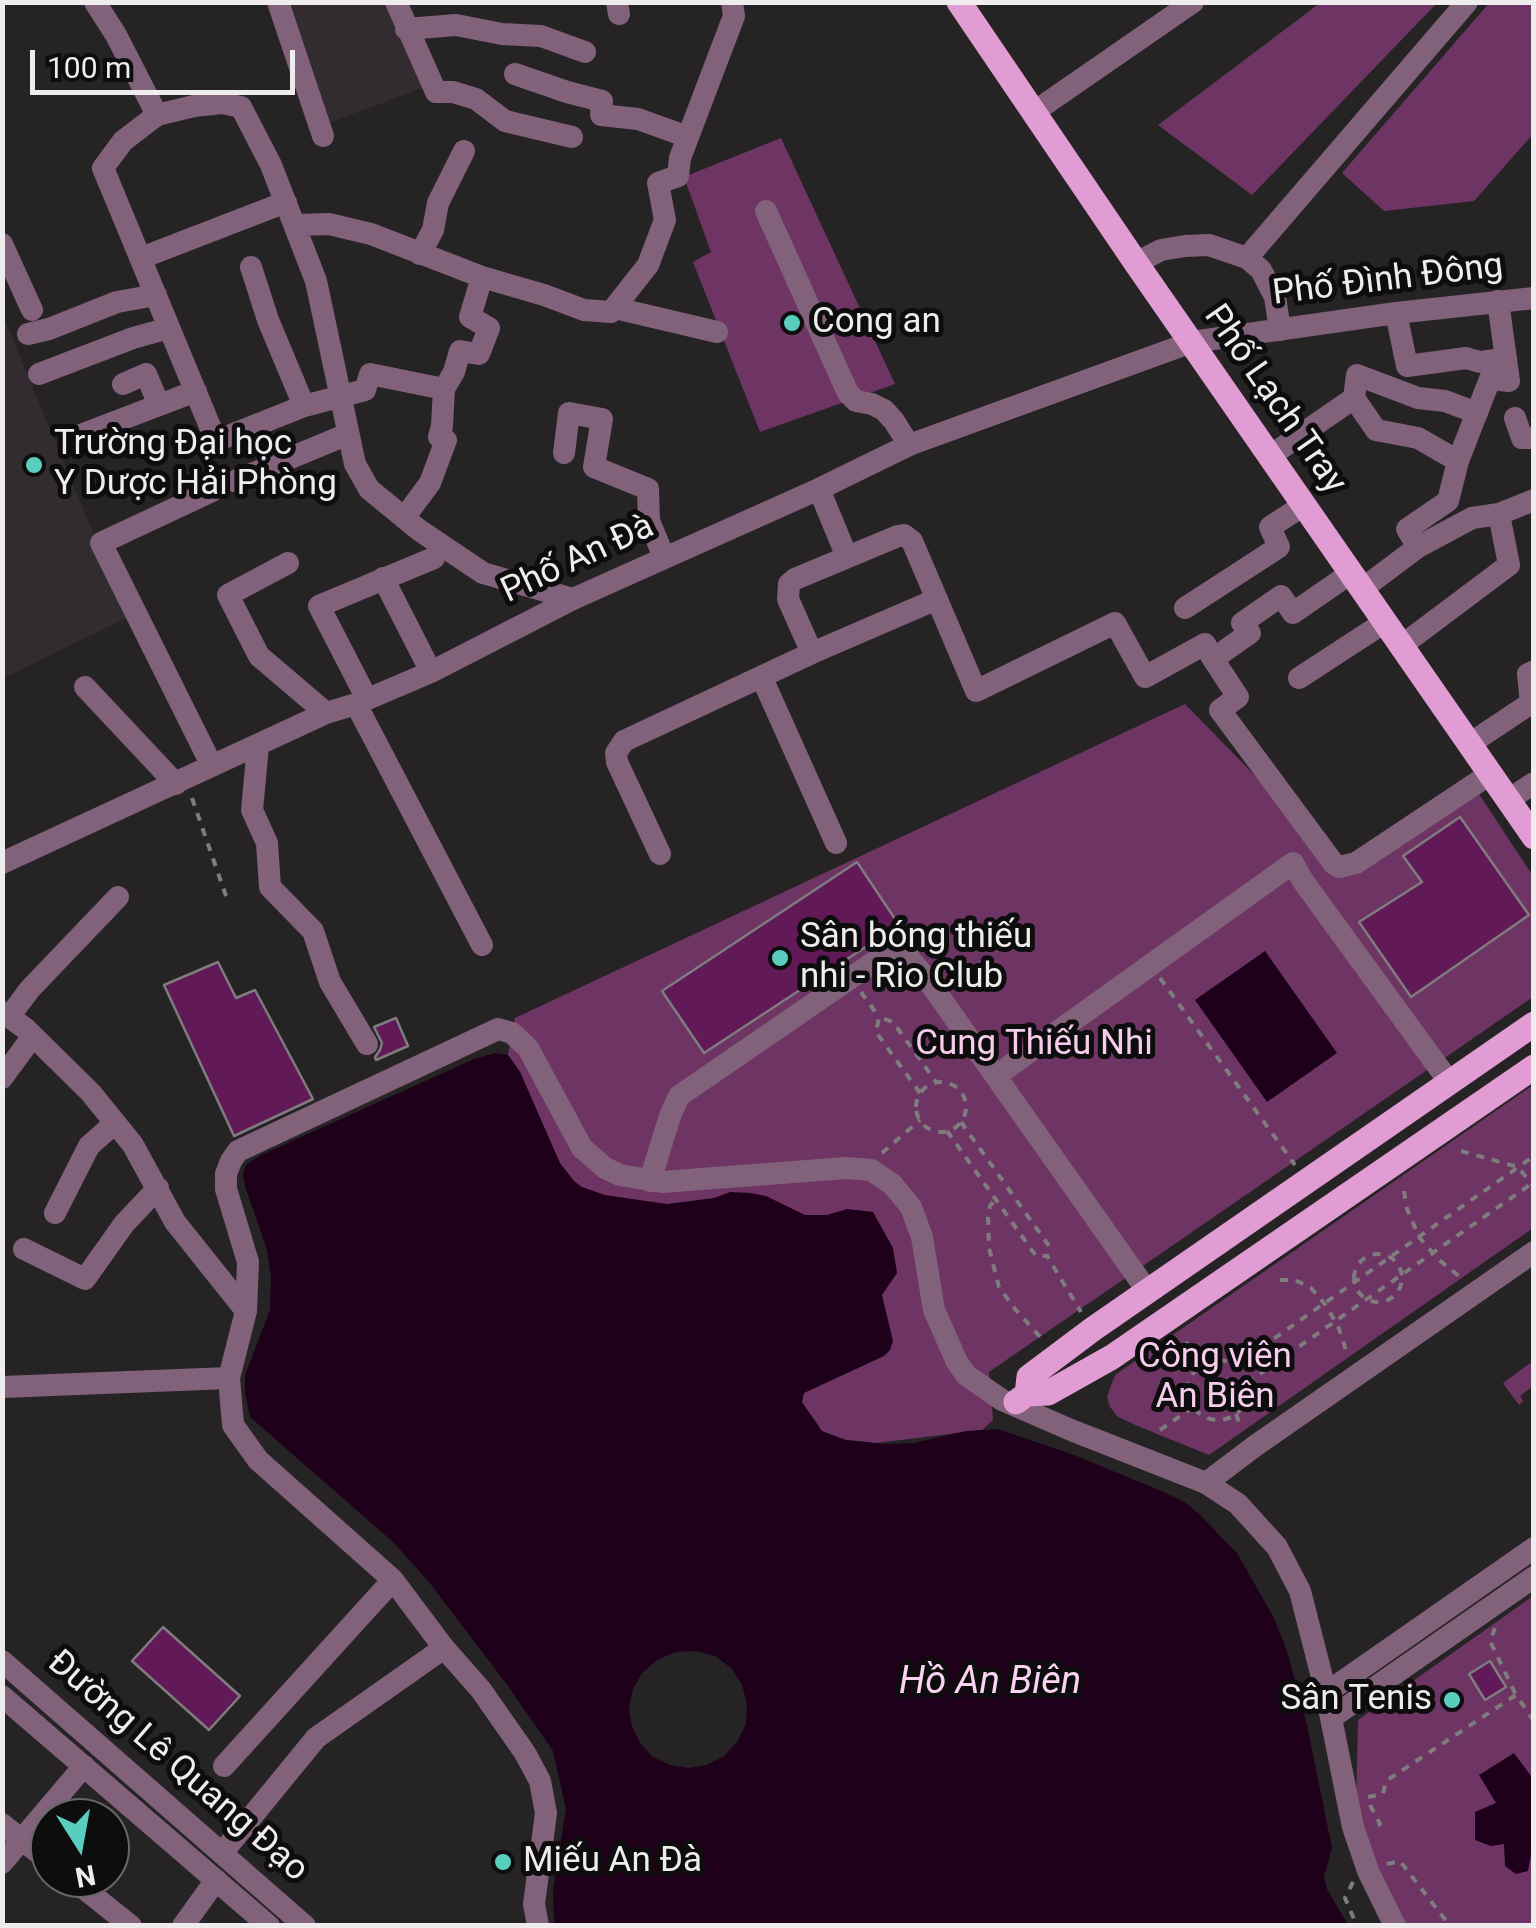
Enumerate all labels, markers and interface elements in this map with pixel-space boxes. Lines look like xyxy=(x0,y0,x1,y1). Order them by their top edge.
scale bar xyxy=(35,30,300,92)
text: 100 m xyxy=(47,50,131,85)
street label: Phố Đình Đông xyxy=(1270,246,1506,316)
street label: Phố Lạch Tray xyxy=(1194,298,1354,502)
place label: Cong an xyxy=(812,302,941,344)
marker: Cong an xyxy=(781,312,803,334)
place label: Trường Đại học Y Dược Hải Phòng xyxy=(54,424,337,506)
marker: Trường Đại học Y Dược Hải Phòng xyxy=(23,454,45,476)
street label: Phố An Đà xyxy=(495,506,661,614)
place label: Sân bóng thiếu nhi - Rio Club xyxy=(800,917,1032,999)
marker: Sân bóng thiếu nhi - Rio Club xyxy=(769,947,791,969)
park label: Cung Thiếu Nhi xyxy=(915,1024,1153,1066)
park label: Công viên An Biên xyxy=(1138,1337,1292,1419)
street label: Đường Lê Quang Đạo xyxy=(38,1642,316,1892)
water label: Hồ An Biên xyxy=(899,1660,1081,1706)
place label: Sân Tenis xyxy=(1281,1679,1432,1721)
marker: Sân Tenis xyxy=(1441,1689,1463,1711)
north arrow xyxy=(30,1798,130,1898)
place label: Miếu An Đà xyxy=(523,1841,702,1883)
marker: Miếu An Đà xyxy=(492,1851,514,1873)
text: N xyxy=(73,1858,98,1894)

